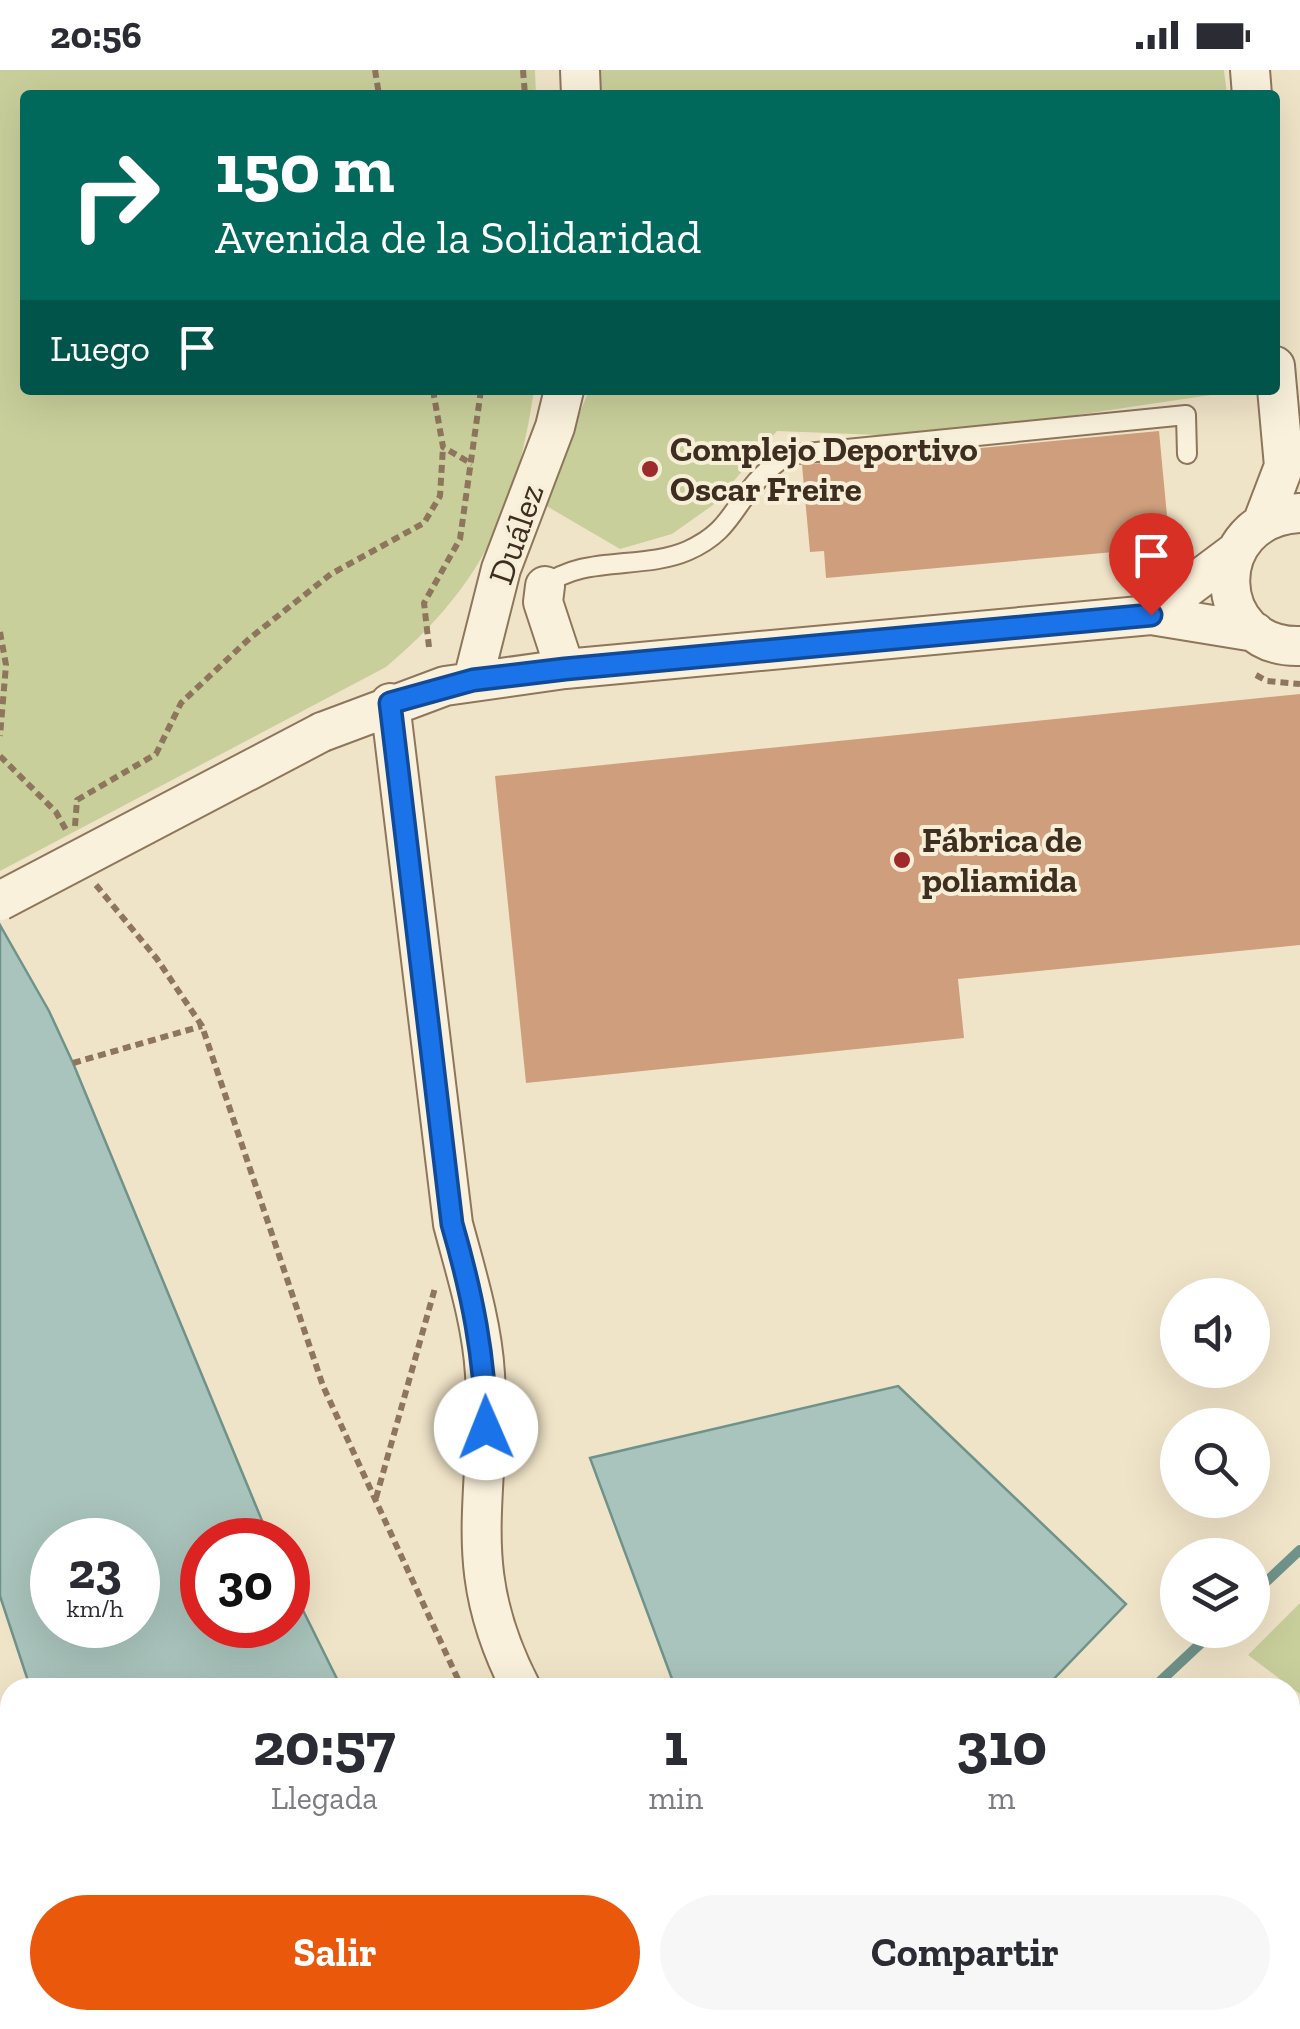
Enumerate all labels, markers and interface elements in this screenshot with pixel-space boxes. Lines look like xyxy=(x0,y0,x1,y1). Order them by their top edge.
text: 20:56 xyxy=(50,12,142,58)
text: 150 m xyxy=(215,126,395,210)
icon: right xyxy=(50,130,180,260)
text: Avenida de la Solidaridad xyxy=(215,211,701,265)
icon: arrive xyxy=(170,320,225,375)
text: Luego xyxy=(50,325,150,371)
place label: Complejo Deportivo Oscar Freire xyxy=(670,428,978,510)
marker: Complejo Deportivo Oscar Freire xyxy=(639,458,661,480)
street label: Duález xyxy=(479,478,553,590)
pin xyxy=(1109,513,1194,616)
icon: arrive xyxy=(1124,528,1179,583)
place label: Fábrica de poliamida xyxy=(922,819,1082,901)
marker: Fábrica de poliamida xyxy=(891,849,913,871)
map controls xyxy=(1160,1278,1270,1648)
button: sound xyxy=(1160,1278,1270,1388)
position arrow xyxy=(434,1376,538,1480)
button: search xyxy=(1160,1408,1270,1518)
speed limit sign: 30 xyxy=(180,1518,310,1648)
button: layers xyxy=(1160,1538,1270,1648)
text: 23 xyxy=(68,1541,122,1601)
text: km/h xyxy=(66,1593,124,1623)
text: 20:57 xyxy=(253,1708,396,1780)
text: 1 xyxy=(664,1708,688,1780)
text: 310 xyxy=(956,1708,1047,1780)
text: Llegada xyxy=(271,1779,378,1817)
text: min xyxy=(648,1779,703,1817)
text: m xyxy=(988,1779,1015,1817)
button: Salir xyxy=(30,1895,640,2010)
button: Compartir xyxy=(660,1895,1270,2010)

